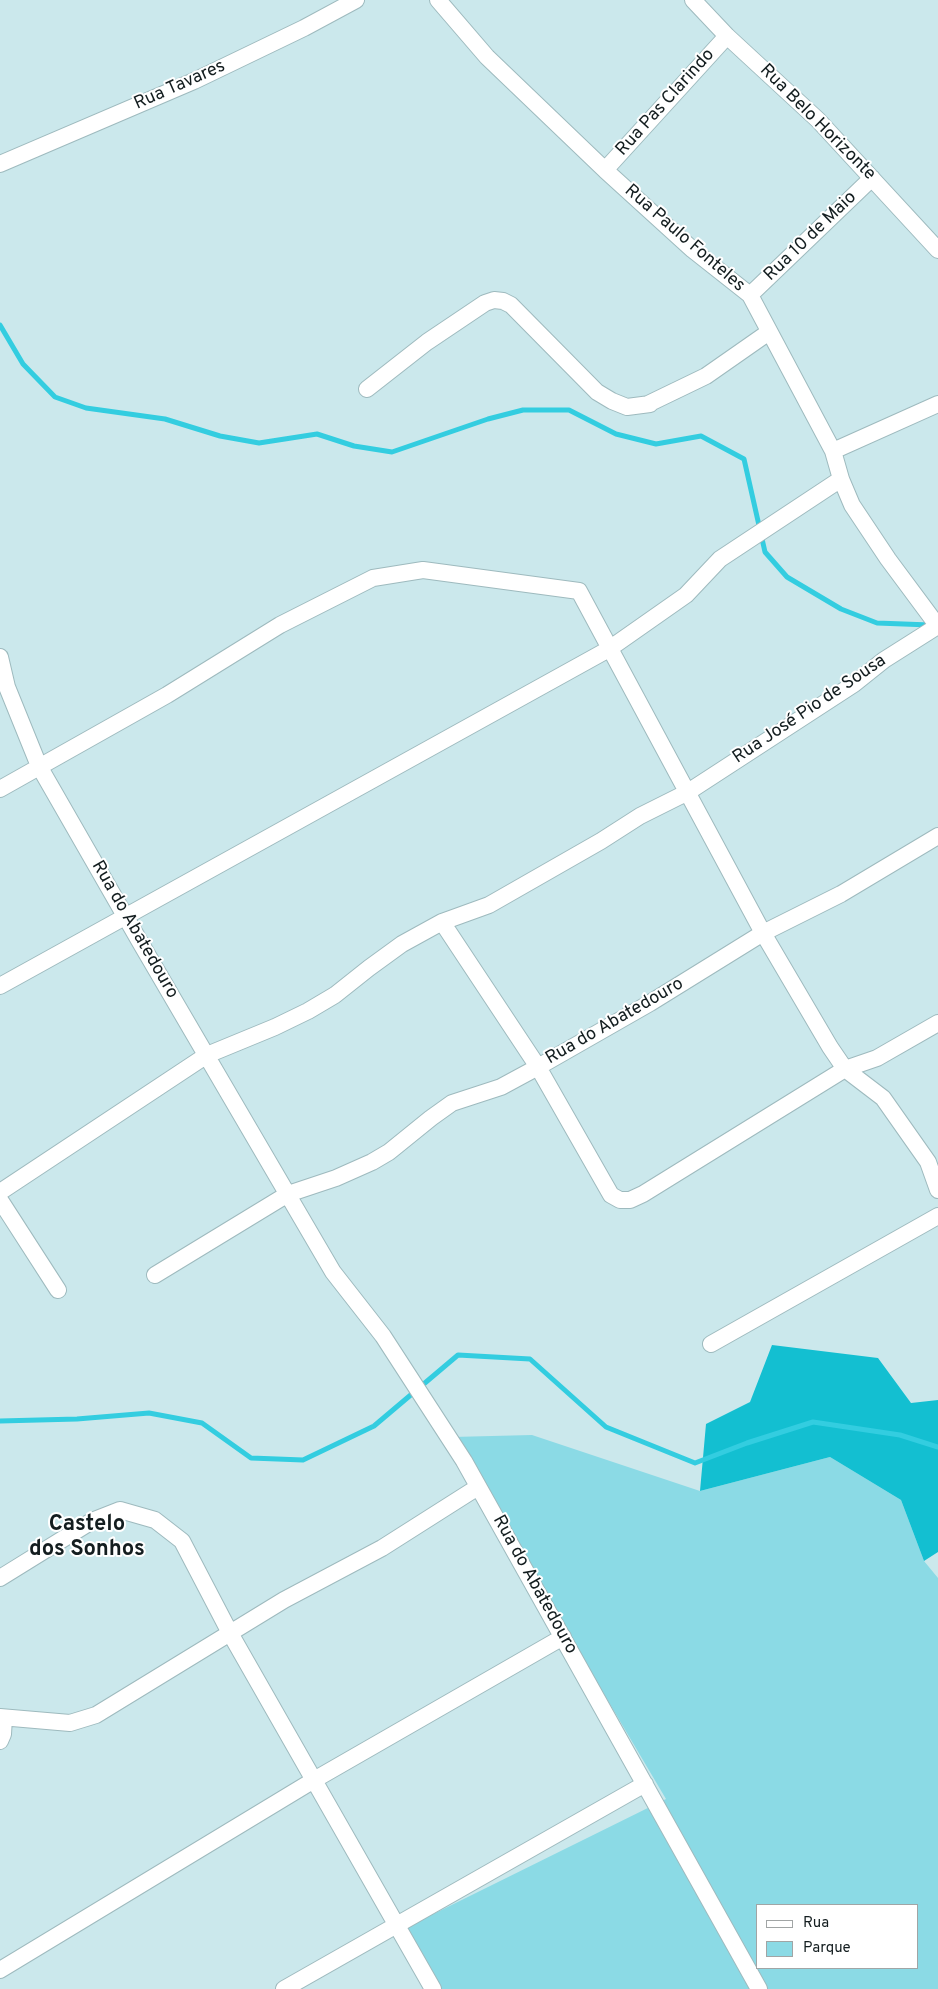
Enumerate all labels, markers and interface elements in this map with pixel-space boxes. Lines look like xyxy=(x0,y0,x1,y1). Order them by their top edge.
street label: Rua Pas Clarindo xyxy=(612,45,720,161)
street label: Rua Tavares xyxy=(131,56,229,116)
street label: Rua Belo Horizonte xyxy=(754,60,880,186)
street label: Rua Paulo Fonteles xyxy=(619,181,749,297)
street label: Rua 10 de Maio xyxy=(760,187,862,287)
street label: Rua José Pio de Sousa xyxy=(729,651,891,769)
street label: Rua do Abatedouro xyxy=(86,857,182,1003)
street label: Rua do Abatedouro xyxy=(542,974,688,1070)
street label: Rua do Abatedouro xyxy=(487,1512,581,1658)
district label: Castelo dos Sonhos xyxy=(29,1513,145,1564)
legend xyxy=(756,1904,918,1969)
text: Rua xyxy=(803,1914,829,1933)
text: Parque xyxy=(803,1939,851,1958)

